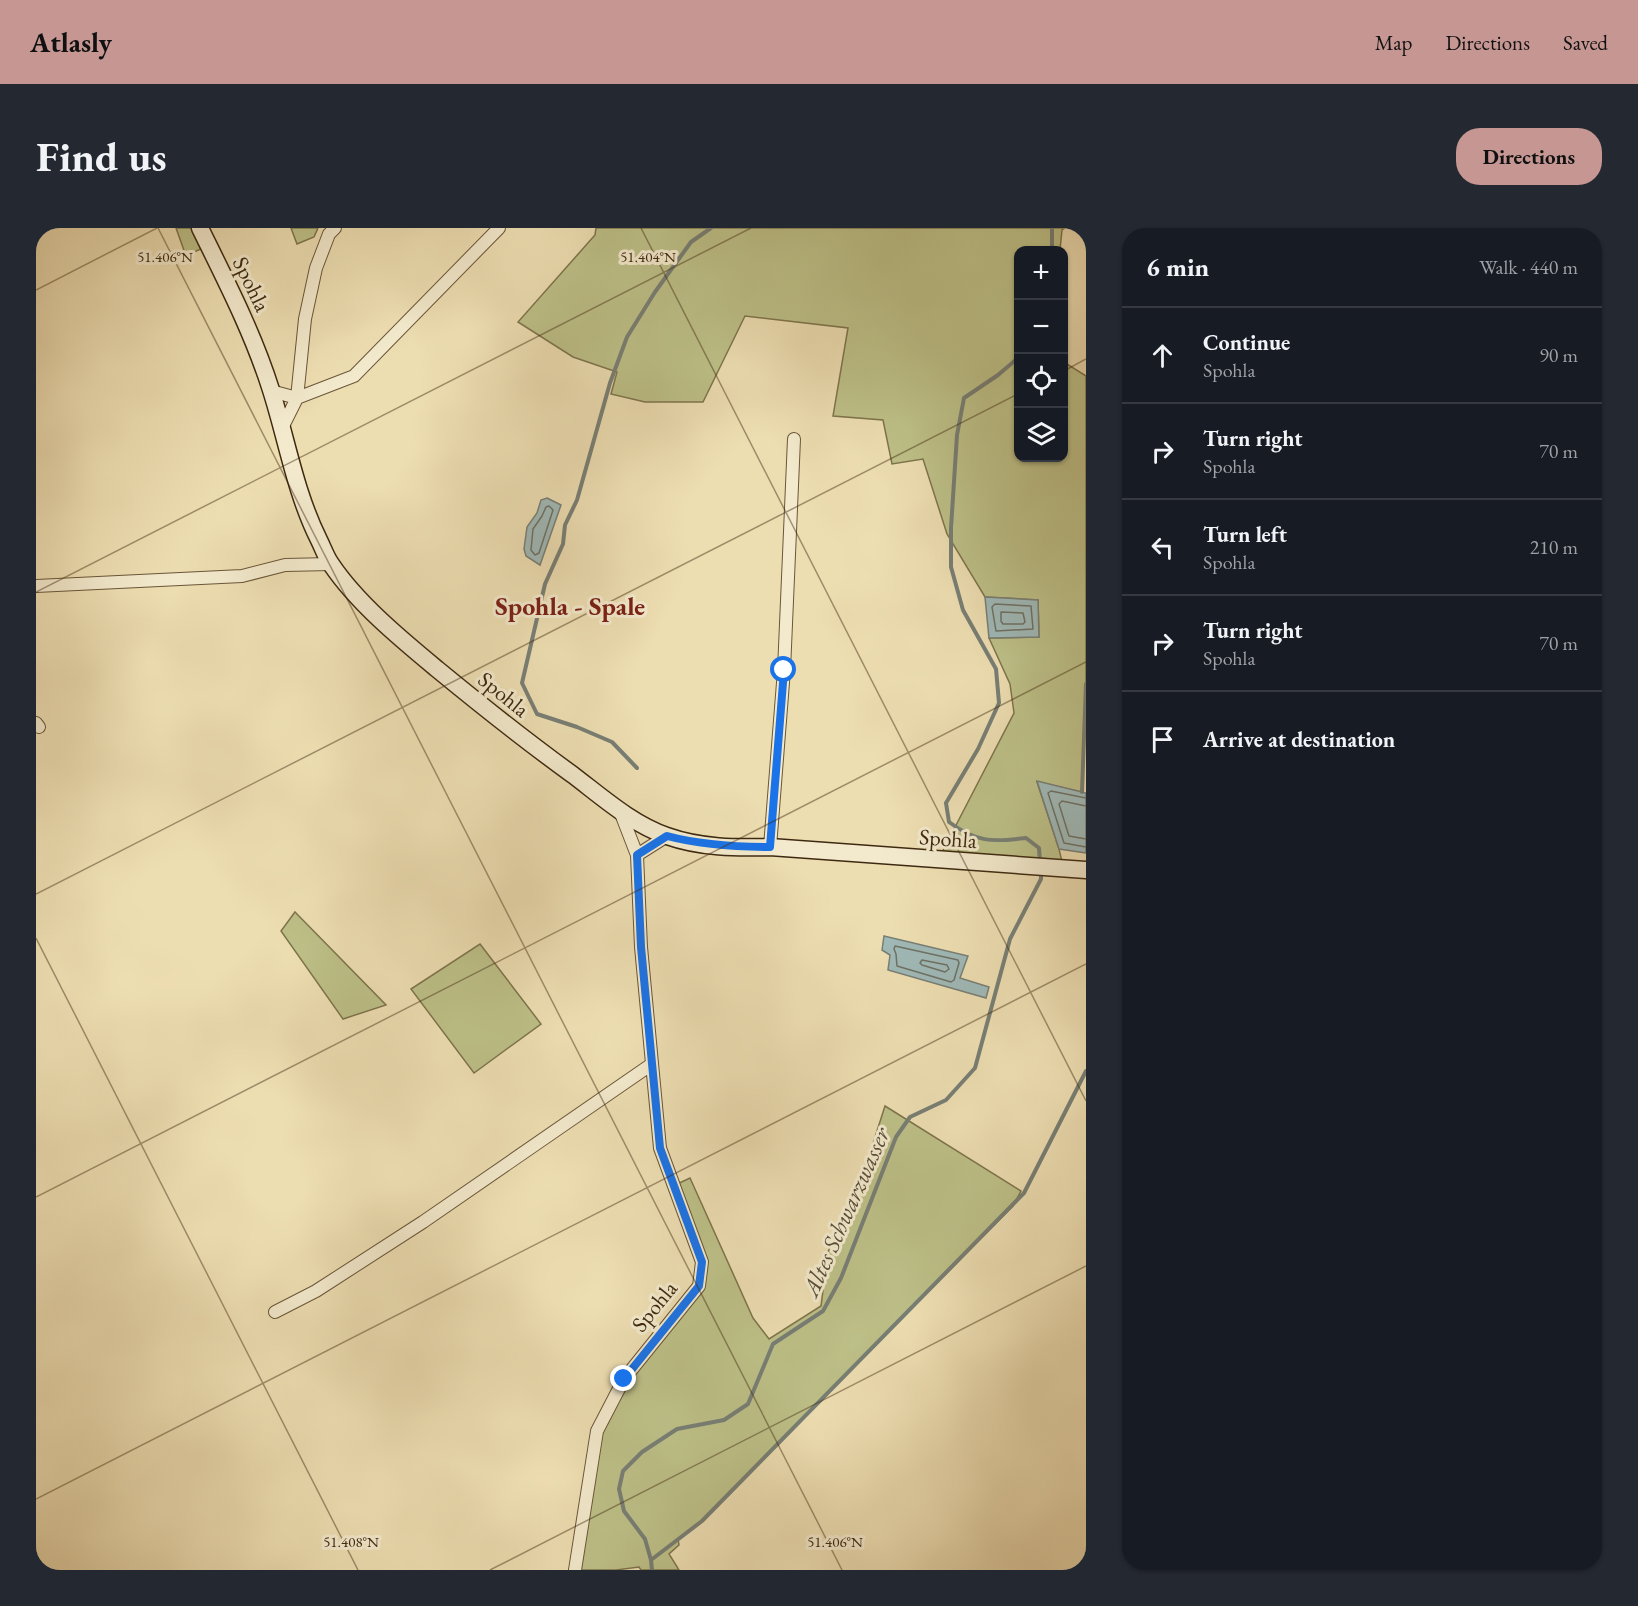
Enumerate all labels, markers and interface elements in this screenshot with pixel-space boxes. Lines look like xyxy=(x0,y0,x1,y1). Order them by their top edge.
text: Atlasly xyxy=(30,24,112,60)
text: Map xyxy=(1375,29,1412,56)
text: Directions xyxy=(1445,29,1530,56)
text: Saved xyxy=(1563,29,1608,56)
button: Directions xyxy=(1456,128,1602,185)
text: Find us xyxy=(36,129,167,184)
map controls xyxy=(1014,246,1068,462)
button: + xyxy=(1014,246,1068,300)
text: 51.406°N xyxy=(137,247,193,266)
text: 51.404°N xyxy=(620,247,676,266)
text: 6 min xyxy=(1146,250,1209,284)
street label: Spohla xyxy=(226,252,277,317)
text: Walk · 440 m xyxy=(1479,254,1578,280)
button: − xyxy=(1014,300,1068,354)
text: Continue xyxy=(1203,328,1290,357)
icon: ahead xyxy=(1146,339,1179,372)
text: 90 m xyxy=(1539,342,1578,368)
button: locate xyxy=(1014,354,1068,408)
text: Spohla xyxy=(1203,357,1255,383)
button: layers xyxy=(1014,408,1068,462)
text: Turn right xyxy=(1203,424,1302,453)
icon: right xyxy=(1146,435,1179,468)
text: 70 m xyxy=(1539,438,1578,464)
text: Spohla xyxy=(1203,453,1255,479)
text: Turn left xyxy=(1203,520,1287,549)
icon: left xyxy=(1146,531,1179,564)
text: 210 m xyxy=(1530,534,1578,560)
text: Spohla xyxy=(1203,549,1255,575)
district label: Spohla - Spale xyxy=(495,589,645,623)
text: Turn right xyxy=(1203,616,1302,645)
icon: right xyxy=(1146,627,1179,660)
text: 70 m xyxy=(1539,630,1578,656)
text: Spohla xyxy=(1203,645,1255,671)
route start xyxy=(770,656,796,682)
street label: Spohla xyxy=(472,665,535,724)
icon: arrive xyxy=(1146,723,1179,756)
text: Arrive at destination xyxy=(1203,725,1395,754)
street label: Spohla xyxy=(918,822,978,855)
water label: Altes Schwarzwasser xyxy=(794,1121,897,1303)
street label: Spohla xyxy=(625,1275,684,1338)
route end xyxy=(610,1365,636,1391)
text: 51.408°N xyxy=(323,1532,379,1551)
text: 51.406°N xyxy=(807,1532,863,1551)

